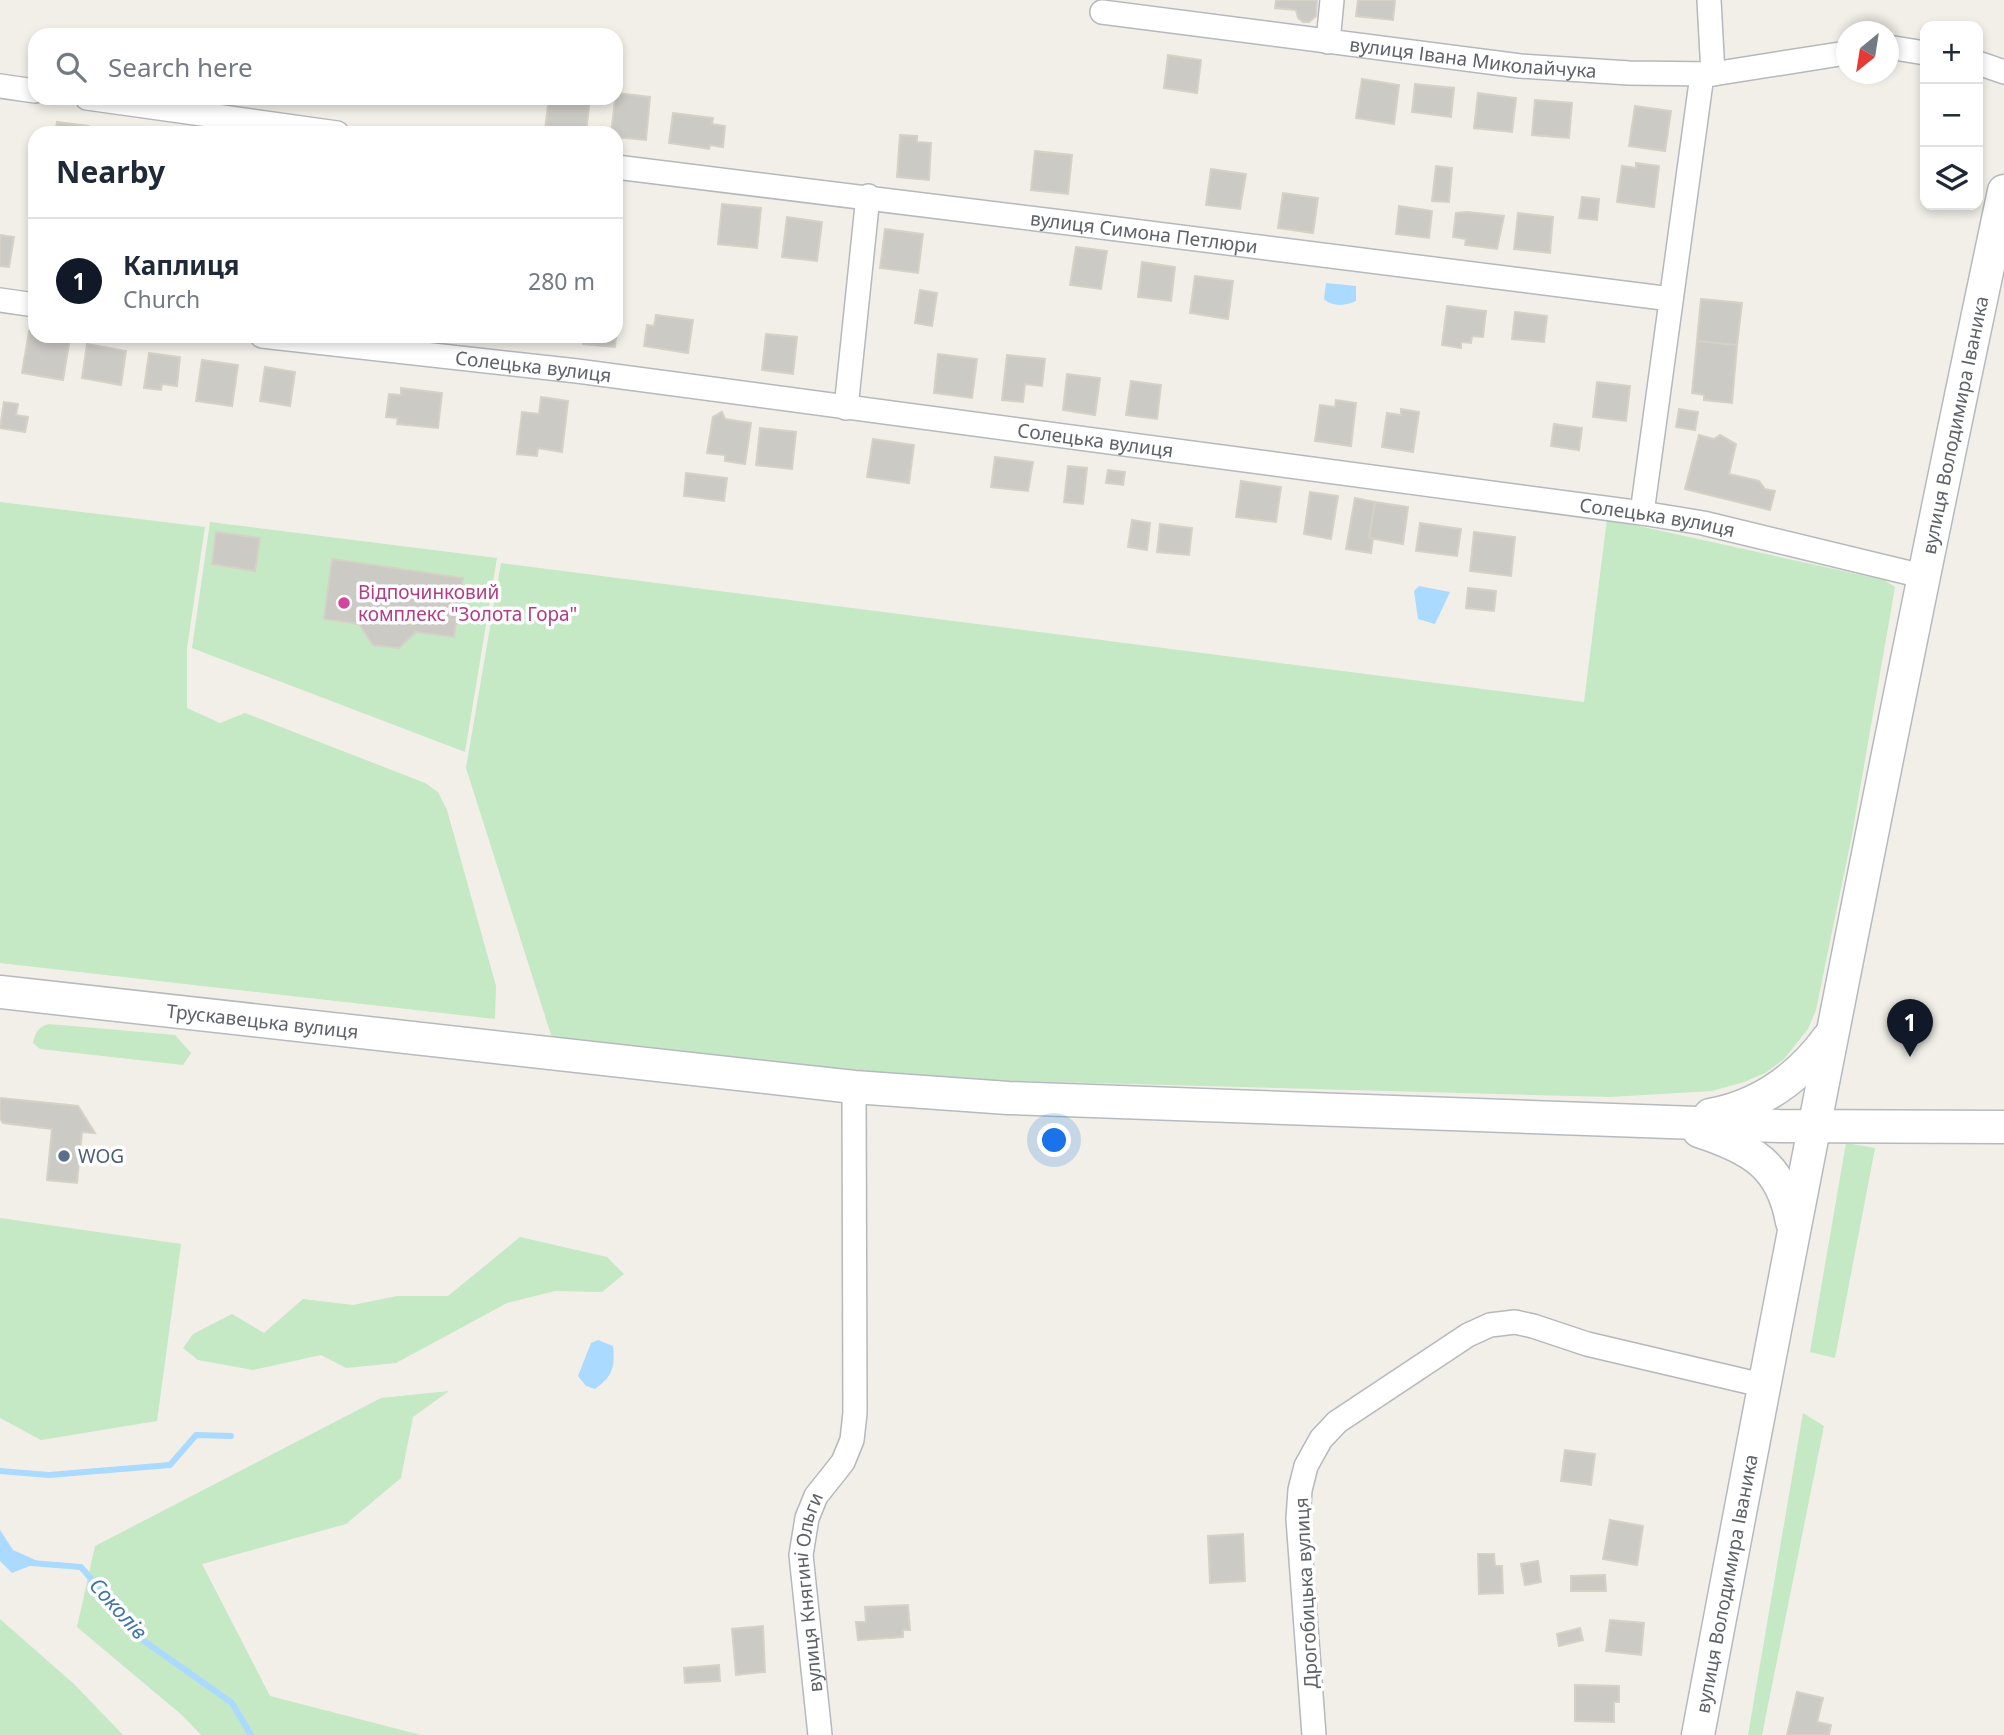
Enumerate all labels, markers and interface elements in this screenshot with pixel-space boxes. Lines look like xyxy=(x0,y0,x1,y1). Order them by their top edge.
north arrow xyxy=(1836,21,1899,84)
map controls xyxy=(1920,21,1983,210)
button: + xyxy=(1920,21,1983,84)
search box xyxy=(28,28,623,105)
street label: вулиця Івана Миколайчука xyxy=(1348,31,1597,84)
icon: search xyxy=(52,48,90,86)
text: Search here xyxy=(108,49,253,85)
button: − xyxy=(1920,84,1983,147)
button: layers xyxy=(1920,147,1983,210)
text: Nearby xyxy=(56,151,165,192)
street label: вулиця Симона Петлюри xyxy=(1029,205,1259,259)
text: Каплиця xyxy=(123,247,240,283)
text: 1 xyxy=(72,265,86,297)
text: 280 m xyxy=(528,265,595,297)
text: Church xyxy=(123,283,200,315)
street label: вулиця Володимира Іваника xyxy=(1916,294,1994,556)
street label: Солецька вулиця xyxy=(454,345,613,388)
street label: Солецька вулиця xyxy=(1016,417,1175,463)
street label: Солецька вулиця xyxy=(1578,492,1738,543)
place label: Відпочинковий комплекс "Золота Гора" xyxy=(358,579,577,627)
marker: Відпочинковий комплекс "Золота Гора" xyxy=(336,595,352,611)
street label: Трускавецька вулиця xyxy=(165,998,360,1045)
pin: 1 xyxy=(1887,999,1933,1057)
your location xyxy=(1037,1123,1071,1157)
place label: WOG xyxy=(78,1143,124,1169)
marker: WOG xyxy=(56,1148,72,1164)
street label: вулиця Володимира Іваника xyxy=(1689,1452,1764,1715)
street label: вулиця Княгині Ольги xyxy=(788,1489,829,1694)
street label: Дрогобицька вулиця xyxy=(1288,1497,1324,1689)
water label: Соколів xyxy=(84,1572,154,1645)

